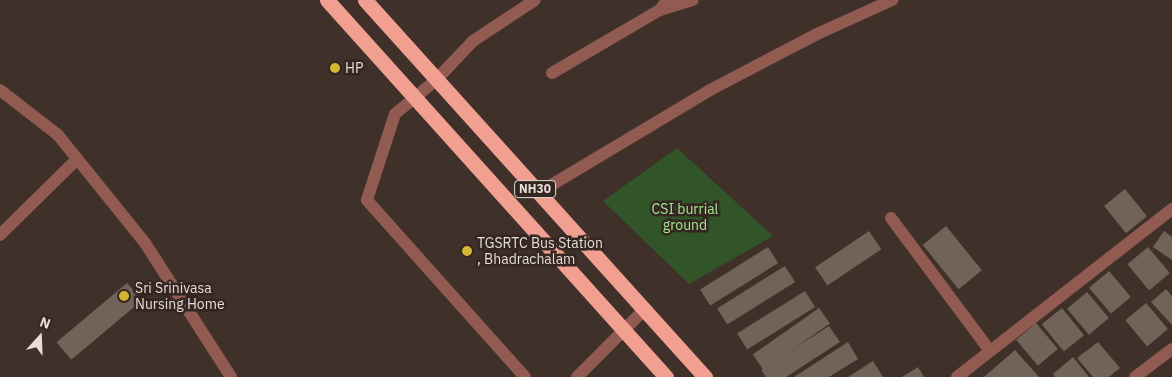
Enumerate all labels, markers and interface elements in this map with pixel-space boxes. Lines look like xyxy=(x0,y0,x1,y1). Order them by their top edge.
place label: HP xyxy=(345,60,363,76)
marker: HP xyxy=(329,62,341,74)
road number: NH30 xyxy=(514,180,556,198)
park label: CSI burrial ground xyxy=(652,201,718,233)
place label: TGSRTC Bus Station , Bhadrachalam xyxy=(477,235,603,268)
marker: TGSRTC Bus Station , Bhadrachalam xyxy=(461,245,473,257)
place label: Sri Srinivasa Nursing Home xyxy=(135,280,225,312)
marker: Sri Srinivasa Nursing Home xyxy=(117,289,131,303)
north arrow xyxy=(15,312,65,362)
text: N xyxy=(37,313,53,333)

